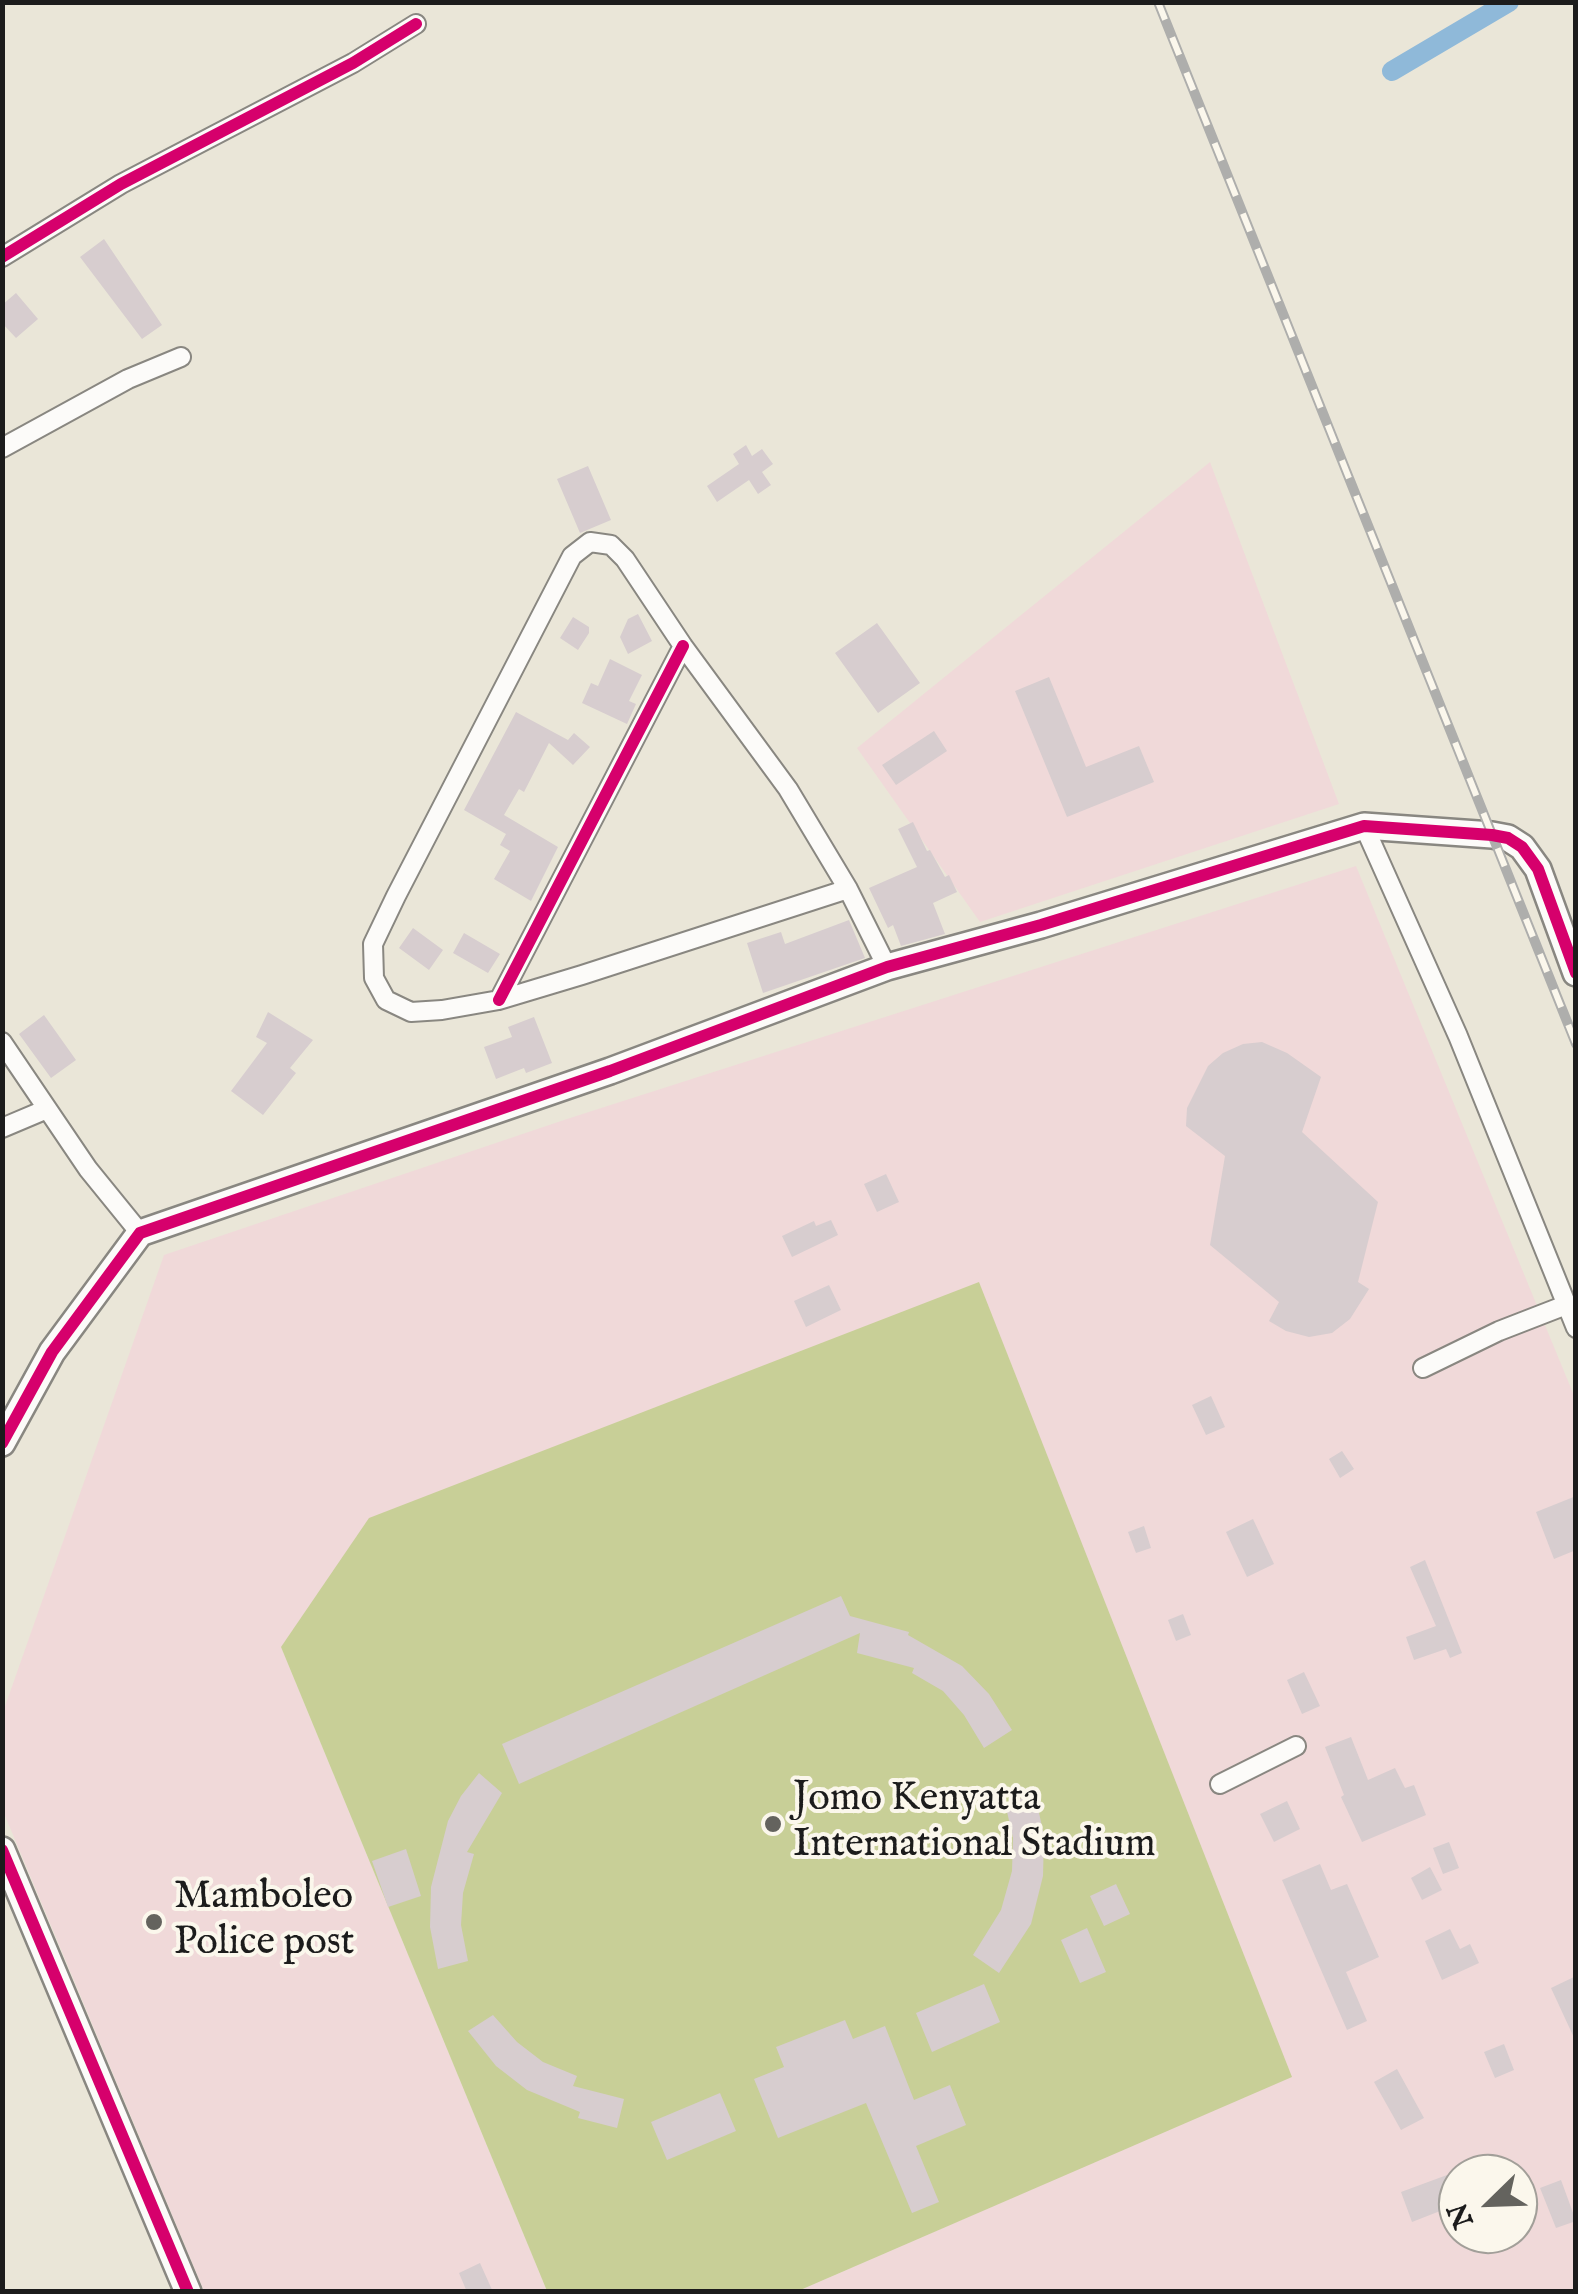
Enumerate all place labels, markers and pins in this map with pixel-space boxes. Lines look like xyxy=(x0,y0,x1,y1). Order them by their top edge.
place label: Jomo Kenyatta International Stadium xyxy=(793,1777,1156,1871)
marker: Jomo Kenyatta International Stadium xyxy=(762,1813,784,1835)
place label: Mamboleo Police post xyxy=(174,1875,355,1969)
marker: Mamboleo Police post xyxy=(143,1911,165,1933)

